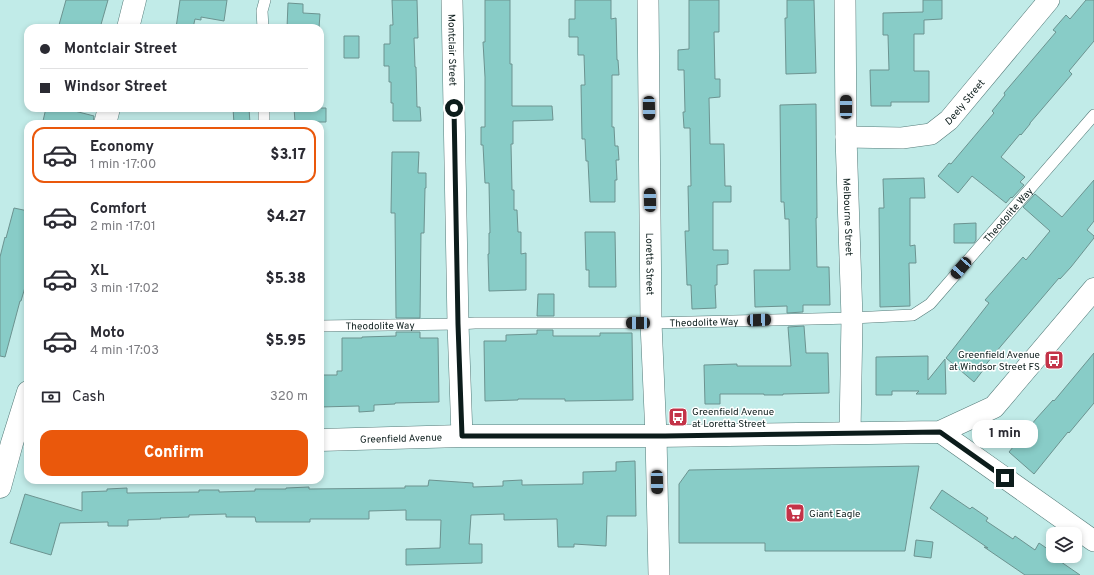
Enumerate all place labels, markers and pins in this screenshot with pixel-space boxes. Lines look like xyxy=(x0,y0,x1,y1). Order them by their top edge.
place label: Greenfield Avenue at Windsor Street FS xyxy=(949,349,1040,374)
bus stop icon: Greenfield Avenue at Windsor Street FS xyxy=(1043,349,1065,371)
bus stop icon: Greenfield Avenue at Loretta Street xyxy=(667,406,689,428)
place label: Greenfield Avenue at Loretta Street xyxy=(692,406,774,431)
supermarket icon: Giant Eagle xyxy=(784,502,806,524)
place label: Giant Eagle xyxy=(809,508,860,521)

